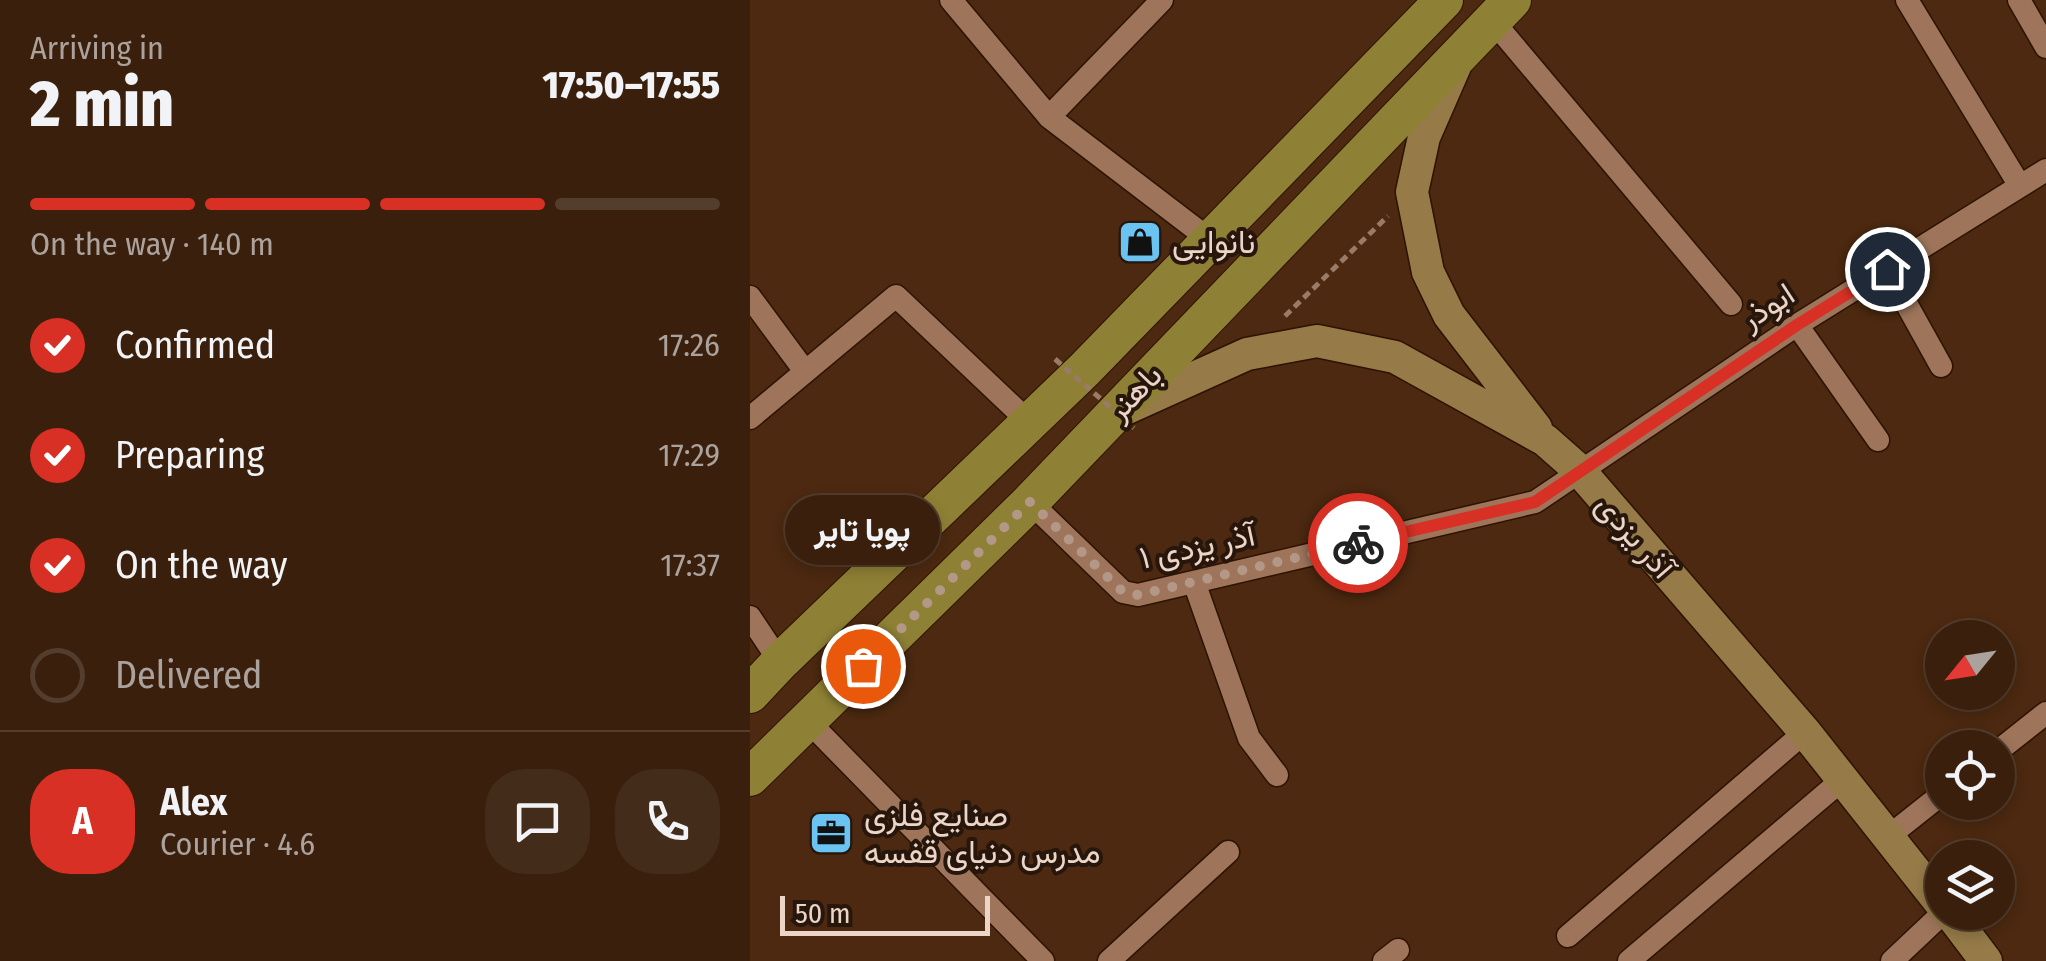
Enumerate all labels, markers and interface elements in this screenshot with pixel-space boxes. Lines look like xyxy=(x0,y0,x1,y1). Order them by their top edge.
text: Arriving in xyxy=(30,29,164,67)
text: 17:50–17:55 xyxy=(543,62,720,108)
text: 2 min xyxy=(30,65,174,143)
shop icon: نانوایی xyxy=(1117,219,1163,265)
place label: نانوایی xyxy=(1172,223,1255,262)
text: On the way · 140 m xyxy=(30,225,274,263)
pin xyxy=(1845,227,1930,312)
icon: home xyxy=(1860,242,1915,297)
street label: ابوذر xyxy=(1732,274,1802,339)
icon: check xyxy=(30,318,85,373)
text: Confirmed xyxy=(115,322,275,368)
text: 17:26 xyxy=(658,326,720,364)
street label: باهنر xyxy=(1098,356,1170,429)
icon: check xyxy=(30,428,85,483)
text: Preparing xyxy=(115,432,264,478)
text: 17:29 xyxy=(658,436,720,474)
street label: آذر یزدی xyxy=(1587,486,1684,589)
courier xyxy=(1308,493,1408,593)
callout: پویا تایر xyxy=(786,496,940,566)
text: پویا تایر xyxy=(814,511,911,549)
street label: آذر یزدی ۱ xyxy=(1136,515,1261,578)
icon: bike xyxy=(1331,516,1386,571)
icon: check xyxy=(30,538,85,593)
text: On the way xyxy=(115,542,287,588)
text: 17:37 xyxy=(660,546,720,584)
north arrow xyxy=(1925,620,2015,710)
map controls xyxy=(1925,620,2015,930)
pin xyxy=(821,624,906,709)
icon: bag xyxy=(836,639,891,694)
text: Delivered xyxy=(115,652,262,698)
button: locate xyxy=(1925,730,2015,820)
button: chat xyxy=(485,769,590,874)
button: phone xyxy=(615,769,720,874)
text: Alex xyxy=(160,779,227,825)
place label: صنایع فلزی مدرس دنیای قفسه xyxy=(864,796,1101,872)
text: A xyxy=(72,798,93,844)
office icon: صنایع فلزی مدرس دنیای قفسه xyxy=(808,810,854,856)
text: Courier · 4.6 xyxy=(160,825,315,863)
button: layers xyxy=(1925,840,2015,930)
scale bar xyxy=(780,891,990,936)
text: 50 m xyxy=(795,897,851,930)

